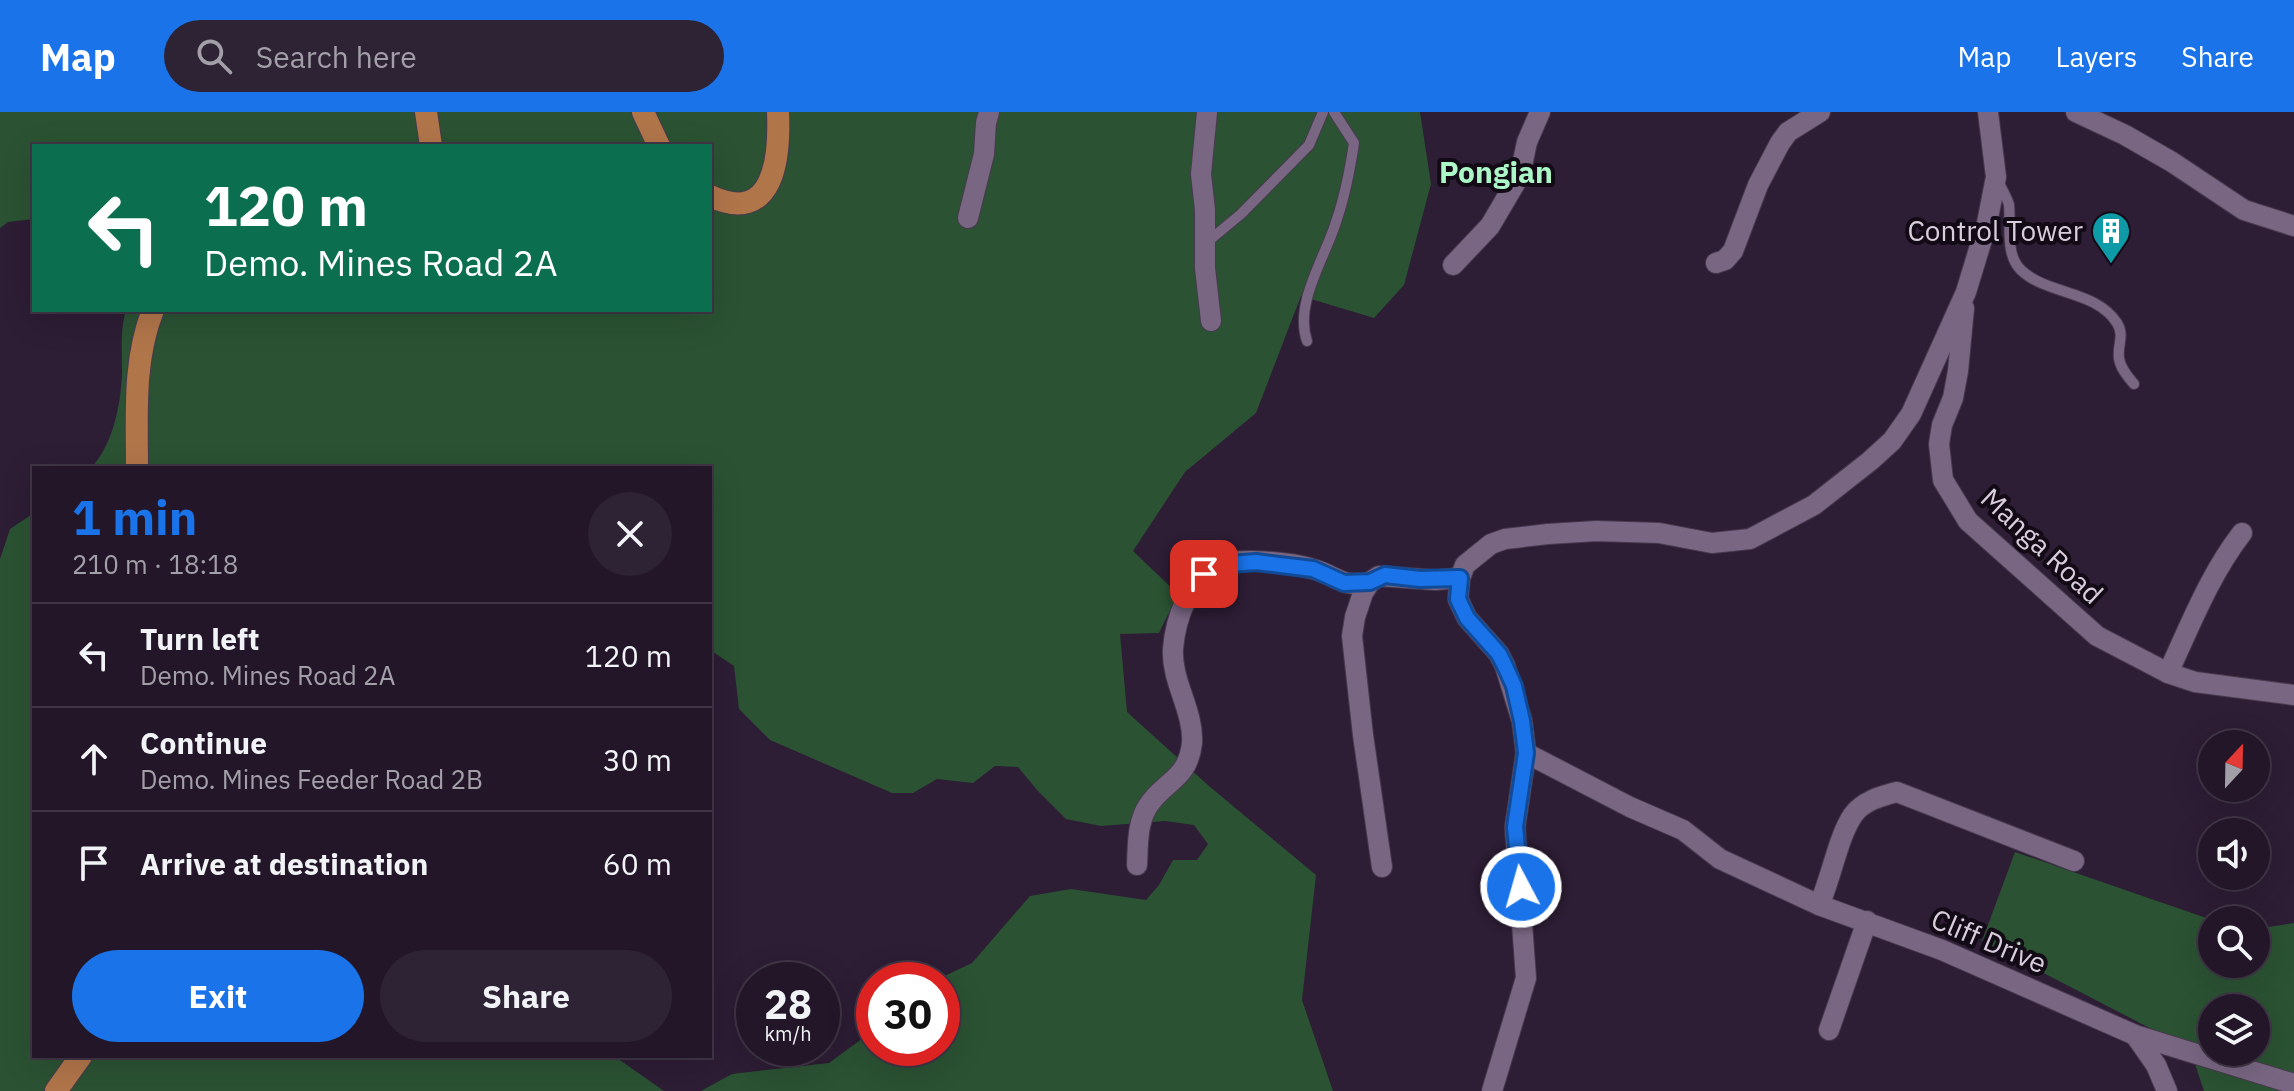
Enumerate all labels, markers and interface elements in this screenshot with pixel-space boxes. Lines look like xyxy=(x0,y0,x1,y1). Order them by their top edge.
search box xyxy=(164,20,724,92)
text: Map xyxy=(40,32,116,81)
icon: search xyxy=(192,34,236,78)
text: Search here xyxy=(256,37,417,76)
text: Map xyxy=(1957,38,2011,75)
text: Layers xyxy=(2055,38,2137,75)
text: Share xyxy=(2181,38,2254,75)
district label: Pongian xyxy=(1439,152,1553,191)
text: 120 m xyxy=(204,169,368,241)
icon: left xyxy=(72,176,176,280)
building icon: Control Tower xyxy=(2090,210,2132,265)
place label: Control Tower xyxy=(1907,212,2083,249)
text: Demo. Mines Road 2A xyxy=(204,239,557,286)
street label: Manga Road xyxy=(1973,480,2111,612)
text: 1 min xyxy=(72,486,197,548)
button: close xyxy=(588,492,672,576)
pin xyxy=(1170,540,1238,608)
text: 210 m · 18:18 xyxy=(72,547,238,581)
icon: arrive xyxy=(1182,552,1226,596)
text: Turn left xyxy=(140,619,259,658)
icon: left xyxy=(72,633,116,677)
text: 120 m xyxy=(585,636,672,675)
text: Demo. Mines Road 2A xyxy=(140,658,395,692)
text: Continue xyxy=(140,723,267,762)
north arrow xyxy=(2198,730,2270,802)
map controls xyxy=(2198,730,2270,1066)
icon: ahead xyxy=(72,737,116,781)
text: 30 m xyxy=(603,740,672,779)
text: Demo. Mines Feeder Road 2B xyxy=(140,762,483,796)
button: sound xyxy=(2198,818,2270,890)
icon: arrive xyxy=(72,841,116,885)
text: Arrive at destination xyxy=(140,844,428,883)
text: 60 m xyxy=(603,844,672,883)
position arrow xyxy=(1479,845,1563,929)
street label: Cliff Drive xyxy=(1926,900,2052,981)
button: search xyxy=(2198,906,2270,978)
button: Exit xyxy=(72,950,364,1042)
button: Share xyxy=(380,950,672,1042)
speed limit sign: 30 xyxy=(856,962,960,1066)
text: 28 xyxy=(764,978,812,1030)
button: layers xyxy=(2198,994,2270,1066)
text: km/h xyxy=(764,1020,812,1047)

